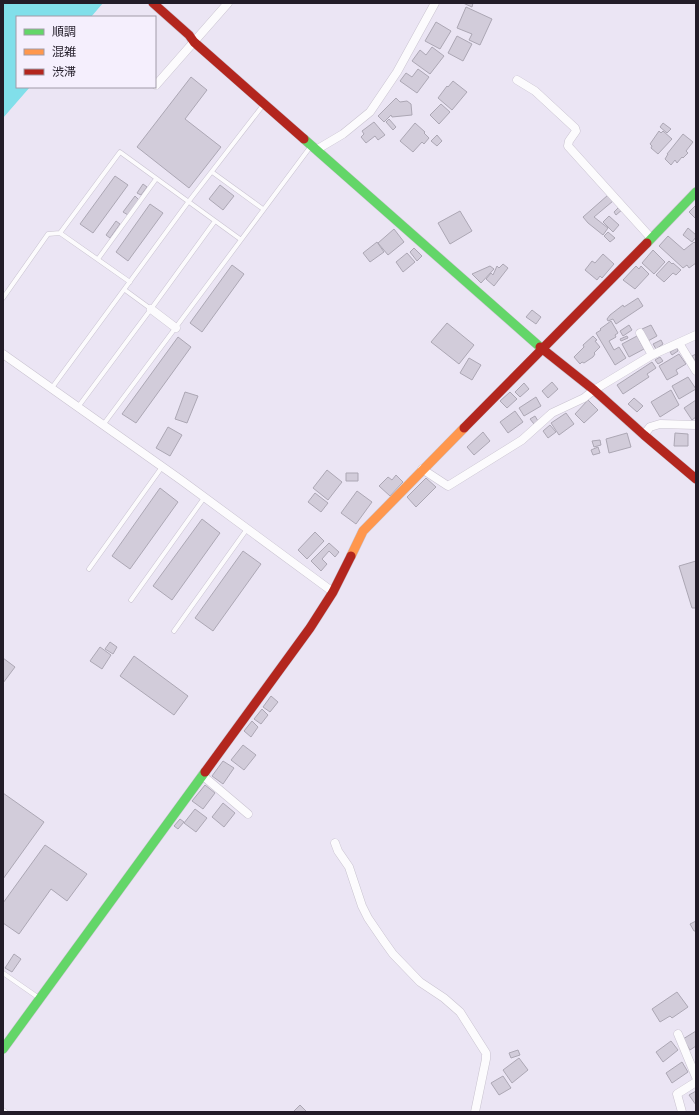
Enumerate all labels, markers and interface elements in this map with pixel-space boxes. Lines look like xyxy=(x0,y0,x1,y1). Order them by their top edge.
legend xyxy=(16,16,156,88)
text: 順調 xyxy=(52,24,76,38)
text: 混雑 xyxy=(52,44,76,58)
text: 渋滞 xyxy=(52,64,76,78)

